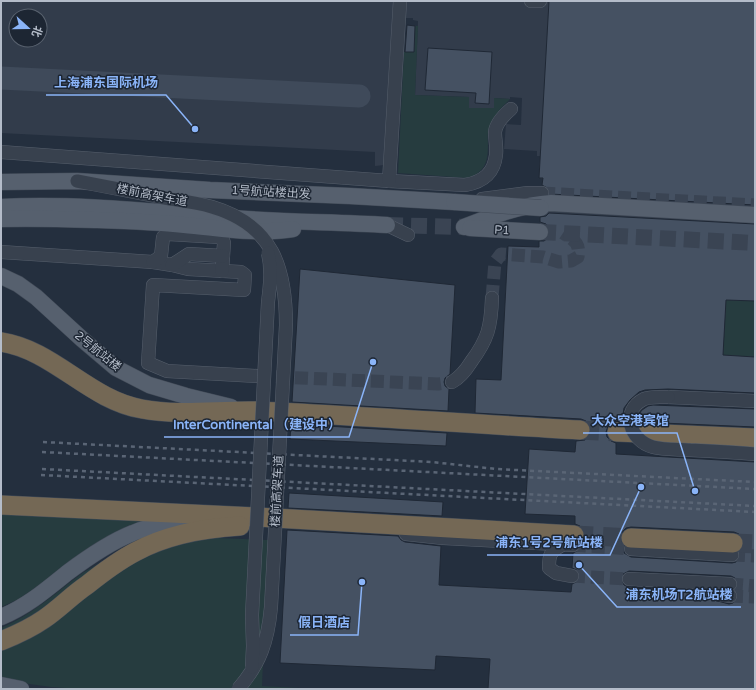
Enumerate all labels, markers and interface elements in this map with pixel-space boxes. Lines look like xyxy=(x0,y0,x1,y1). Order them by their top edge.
north arrow xyxy=(8,8,48,48)
text: 北 xyxy=(29,24,45,39)
callout: 上海浦东国际机场 xyxy=(46,70,166,95)
text: 上海浦东国际机场 xyxy=(54,75,158,91)
street label: 楼前高架车道 xyxy=(115,181,189,209)
street label: 1号航站楼出发 xyxy=(231,183,311,201)
street label: P1 xyxy=(494,223,510,237)
street label: 2号航站楼 xyxy=(72,328,124,374)
callout: 大众空港宾馆 xyxy=(583,408,677,433)
callout: InterContinental （建设中） xyxy=(164,412,349,437)
text: 大众空港宾馆 xyxy=(591,413,669,429)
text: InterContinental （建设中） xyxy=(173,417,341,433)
street label: 楼前高架车道 xyxy=(268,455,286,527)
callout: 浦东1号2号航站楼 xyxy=(487,530,610,555)
text: 浦东1号2号航站楼 xyxy=(495,535,603,551)
callout: 浦东机场T2航站楼 xyxy=(617,582,741,607)
text: 浦东机场T2航站楼 xyxy=(625,587,733,603)
callout: 假日酒店 xyxy=(290,610,358,635)
text: 假日酒店 xyxy=(298,615,350,631)

